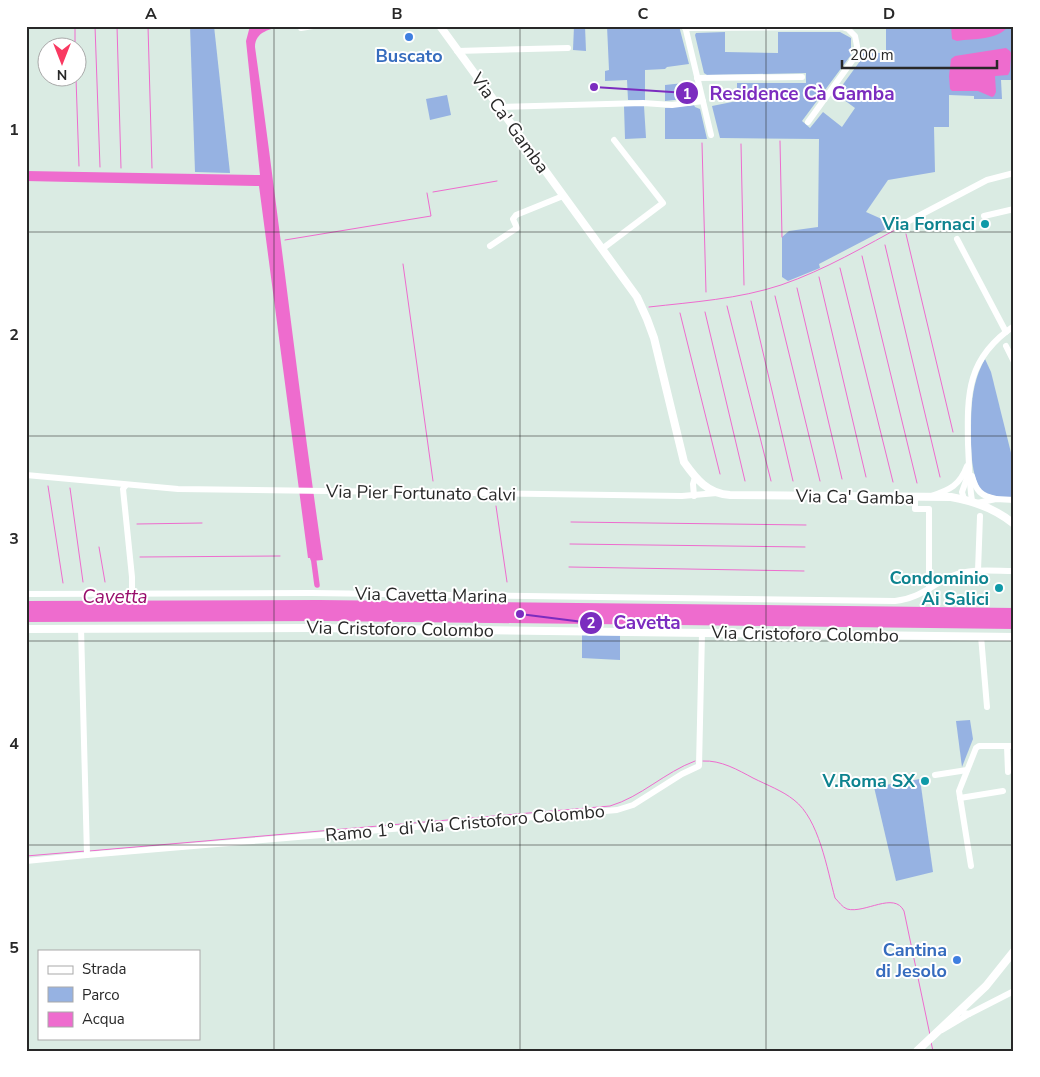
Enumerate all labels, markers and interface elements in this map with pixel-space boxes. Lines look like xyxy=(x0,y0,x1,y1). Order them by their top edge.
text: A xyxy=(145,3,157,25)
text: B xyxy=(391,3,403,25)
text: C xyxy=(638,3,649,25)
text: D xyxy=(883,3,895,25)
marker: Buscato xyxy=(403,31,415,43)
north arrow xyxy=(38,38,88,88)
scale bar xyxy=(842,38,998,70)
place label: Buscato xyxy=(375,44,443,68)
text: 200 m xyxy=(850,45,894,65)
text: N xyxy=(57,65,67,84)
street label: Via Ca' Gamba xyxy=(465,67,555,178)
callout: Residence Cà Gamba xyxy=(674,76,905,110)
text: Residence Cà Gamba xyxy=(709,81,895,107)
text: 1 xyxy=(682,84,692,104)
text: 1 xyxy=(9,119,19,141)
place label: Via Fornaci xyxy=(881,212,975,236)
marker: Via Fornaci xyxy=(979,218,991,230)
text: 2 xyxy=(9,324,19,346)
street label: Via Pier Fortunato Calvi xyxy=(325,479,516,507)
street label: Via Ca' Gamba xyxy=(794,484,915,510)
text: 3 xyxy=(9,528,19,550)
place label: Condominio Ai Salici xyxy=(889,566,989,611)
street label: Via Cavetta Marina xyxy=(354,582,507,608)
marker: Condominio Ai Salici xyxy=(993,582,1005,594)
water label: Cavetta xyxy=(82,584,148,610)
callout: Cavetta xyxy=(578,606,691,640)
text: Cavetta xyxy=(613,610,681,636)
text: 2 xyxy=(586,613,596,633)
street label: Via Cristoforo Colombo xyxy=(305,615,494,643)
street label: Via Cristoforo Colombo xyxy=(710,620,899,648)
text: 4 xyxy=(9,733,19,755)
place label: V.Roma SX xyxy=(821,769,916,793)
marker: V.Roma SX xyxy=(919,775,931,787)
street label: Ramo 1° di Via Cristoforo Colombo xyxy=(324,799,606,847)
text: 5 xyxy=(9,937,19,959)
place label: Cantina di Jesolo xyxy=(875,938,947,983)
legend xyxy=(38,950,200,1040)
marker: Cantina di Jesolo xyxy=(951,954,963,966)
text: Strada xyxy=(82,959,126,979)
text: Parco xyxy=(82,985,120,1005)
text: Acqua xyxy=(82,1009,125,1029)

